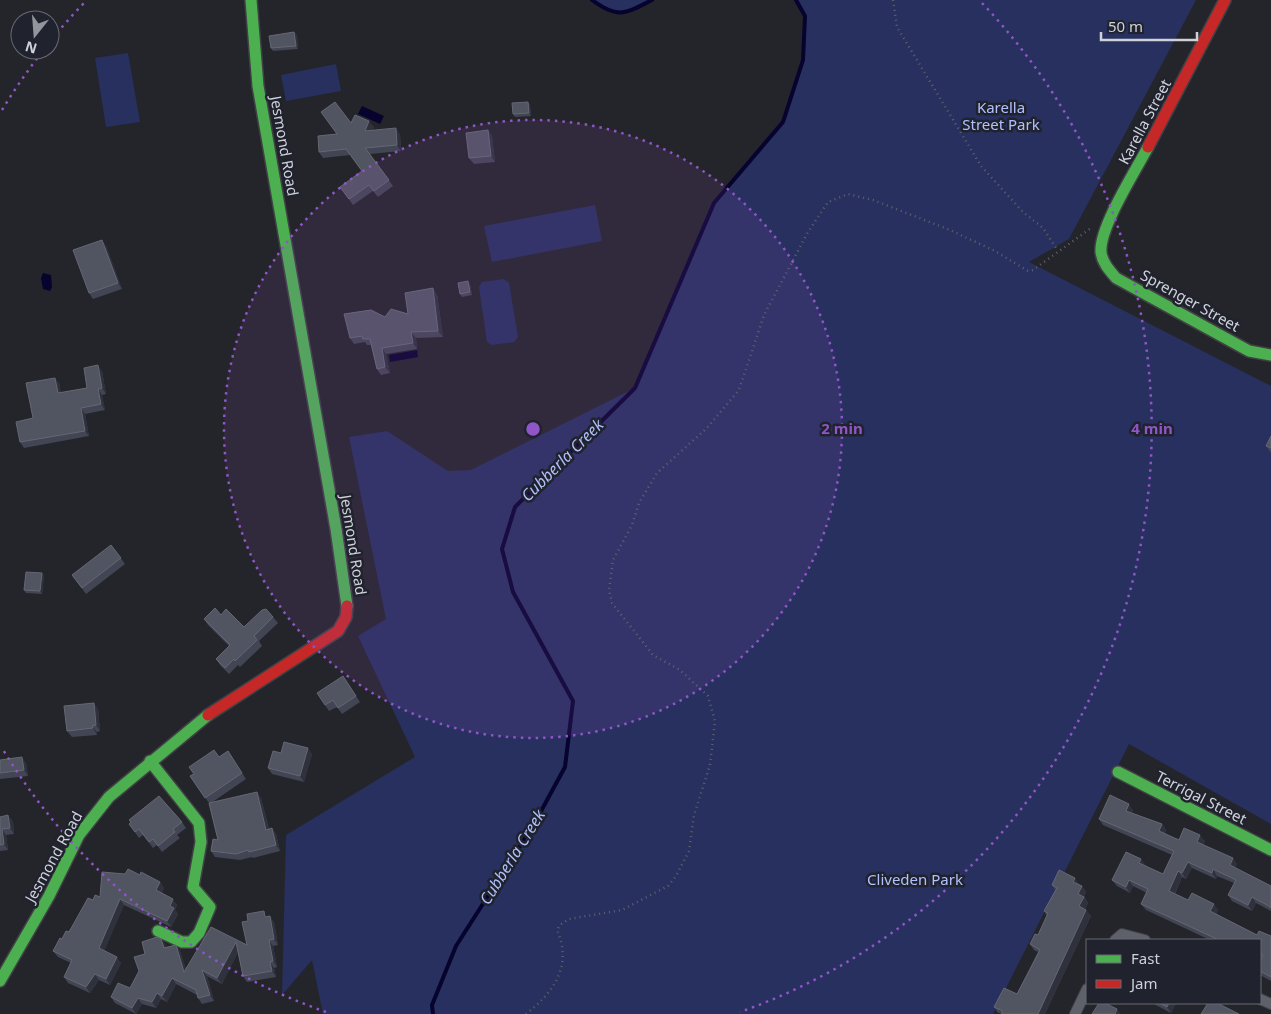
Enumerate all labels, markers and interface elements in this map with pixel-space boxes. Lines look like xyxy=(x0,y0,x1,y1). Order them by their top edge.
north arrow xyxy=(10,10,60,60)
scale bar xyxy=(1101,10,1197,42)
text: 50 m xyxy=(1108,16,1143,36)
text: N xyxy=(23,37,39,59)
street label: Karella Street xyxy=(1113,75,1175,168)
street label: Jesmond Road xyxy=(266,92,304,197)
park label: Karella Street Park xyxy=(962,97,1040,134)
street label: Sprenger Street xyxy=(1137,265,1244,336)
water label: Cubberla Creek xyxy=(516,413,609,506)
text: 2 min xyxy=(821,418,863,438)
text: 4 min xyxy=(1131,418,1173,438)
centre of rings xyxy=(524,420,542,438)
street label: Jesmond Road xyxy=(336,491,372,596)
street label: Terrigal Street xyxy=(1153,766,1251,829)
water label: Cubberla Creek xyxy=(474,804,551,909)
street label: Jesmond Road xyxy=(19,807,86,907)
park label: Cliveden Park xyxy=(867,869,963,889)
legend xyxy=(1086,939,1261,1004)
text: Fast xyxy=(1131,948,1160,968)
text: Jam xyxy=(1129,973,1158,993)

